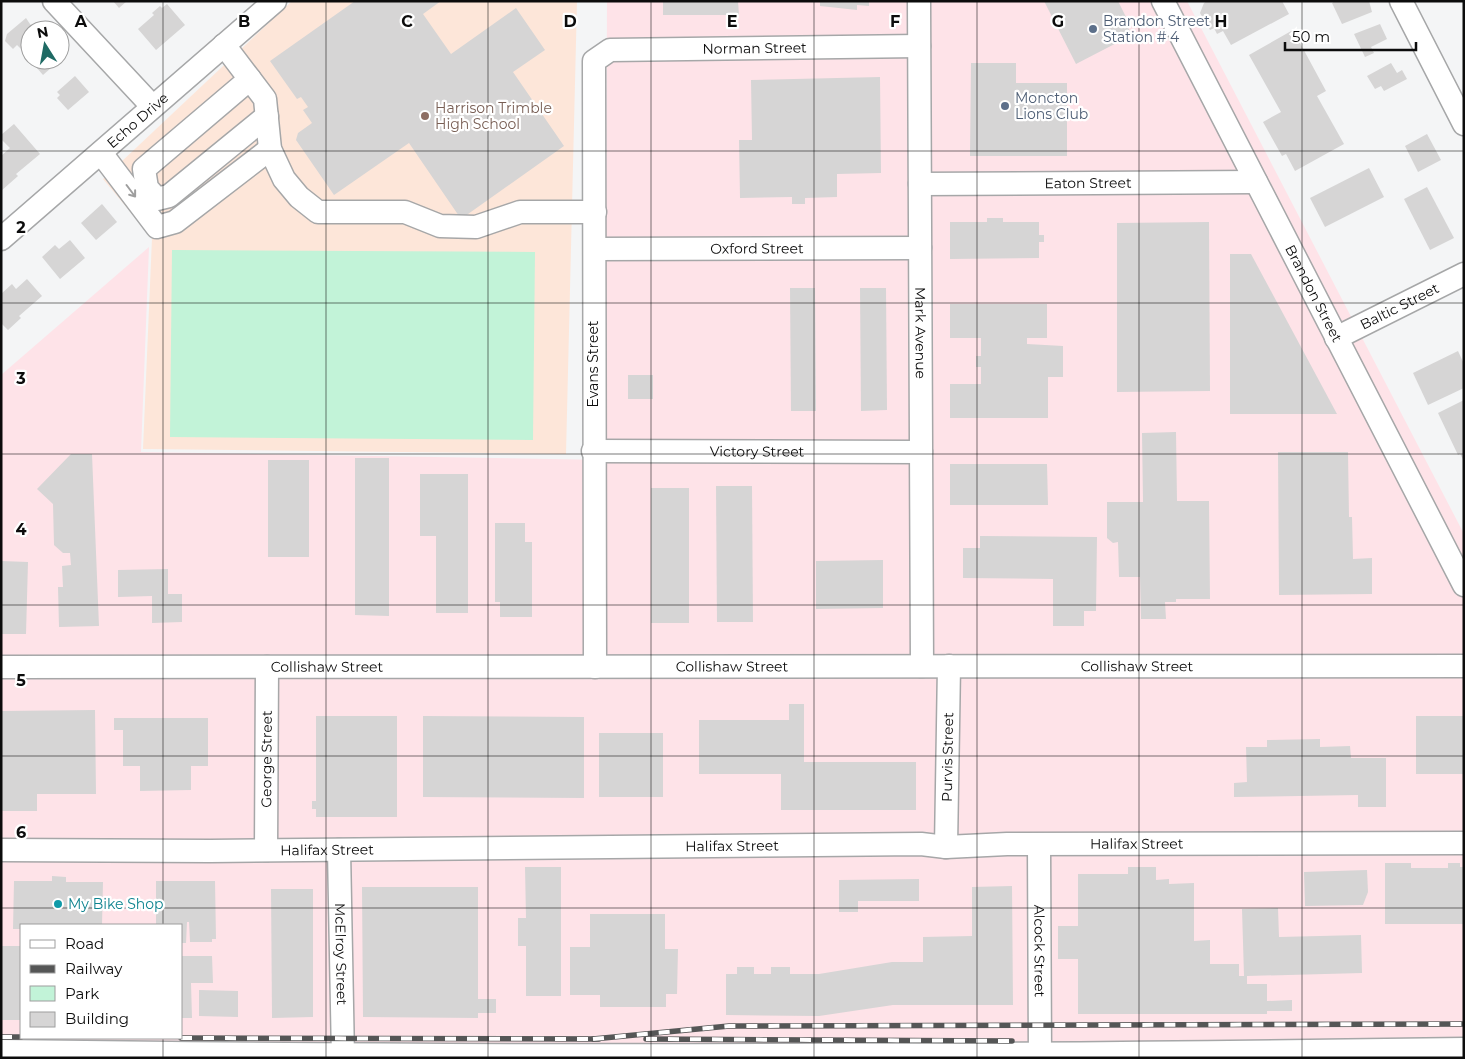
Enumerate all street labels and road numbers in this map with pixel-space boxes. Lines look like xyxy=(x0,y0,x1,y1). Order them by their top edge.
street label: Norman Street xyxy=(702,38,807,58)
street label: Echo Drive xyxy=(103,89,172,152)
street label: Eaton Street xyxy=(1044,174,1132,192)
street label: Oxford Street xyxy=(710,239,804,258)
street label: Brandon Street xyxy=(1281,242,1346,345)
street label: Baltic Street xyxy=(1357,279,1442,334)
street label: Mark Avenue xyxy=(911,287,930,379)
street label: Evans Street xyxy=(584,320,602,408)
street label: Victory Street xyxy=(710,442,805,461)
street label: Collishaw Street xyxy=(676,657,789,676)
street label: Collishaw Street xyxy=(1081,657,1194,675)
street label: Collishaw Street xyxy=(271,658,384,676)
street label: George Street xyxy=(257,710,276,808)
street label: Purvis Street xyxy=(938,712,957,802)
street label: Halifax Street xyxy=(1090,835,1184,853)
street label: Halifax Street xyxy=(685,836,779,855)
street label: Halifax Street xyxy=(280,840,374,859)
street label: McElroy Street xyxy=(331,903,351,1005)
street label: Alcock Street xyxy=(1030,905,1049,998)

